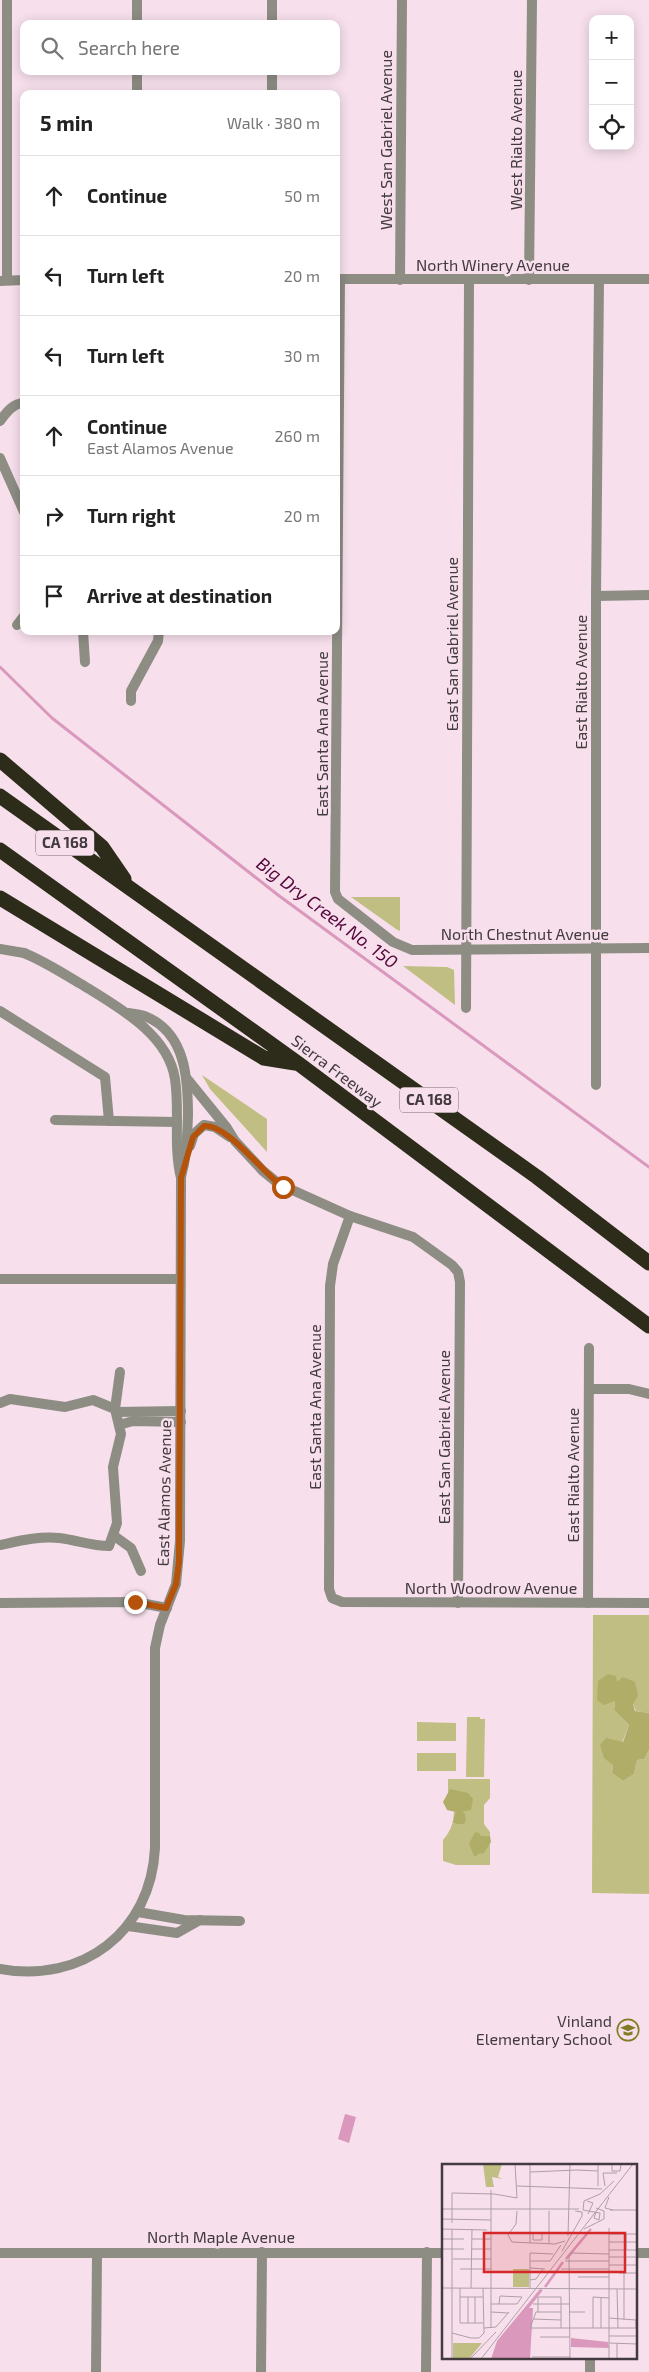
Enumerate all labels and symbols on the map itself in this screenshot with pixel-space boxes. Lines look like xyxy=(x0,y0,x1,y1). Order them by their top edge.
street label: West San Gabriel Avenue xyxy=(376,50,395,230)
street label: West Rialto Avenue xyxy=(506,70,525,210)
street label: North Winery Avenue xyxy=(416,255,570,274)
street label: East San Gabriel Avenue xyxy=(442,557,461,731)
street label: East Rialto Avenue xyxy=(571,615,590,749)
street label: East Santa Ana Avenue xyxy=(312,651,331,817)
road number: CA 168 xyxy=(36,830,94,856)
water label: Big Dry Creek No. 150 xyxy=(253,852,403,973)
street label: North Chestnut Avenue xyxy=(441,924,609,943)
street label: Sierra Freeway xyxy=(288,1030,387,1111)
road number: CA 168 xyxy=(400,1088,458,1112)
route start xyxy=(272,1176,295,1199)
street label: East Santa Ana Avenue xyxy=(305,1324,324,1490)
street label: East San Gabriel Avenue xyxy=(434,1350,453,1524)
street label: East Rialto Avenue xyxy=(563,1408,582,1542)
street label: East Alamos Avenue xyxy=(153,1419,174,1566)
street label: North Woodrow Avenue xyxy=(405,1578,577,1597)
route end xyxy=(124,1591,147,1614)
place label: Vinland Elementary School xyxy=(476,2011,612,2048)
school or university icon: Vinland Elementary School xyxy=(616,2018,640,2042)
inset map xyxy=(442,2164,636,2360)
street label: North Maple Avenue xyxy=(147,2227,295,2246)

